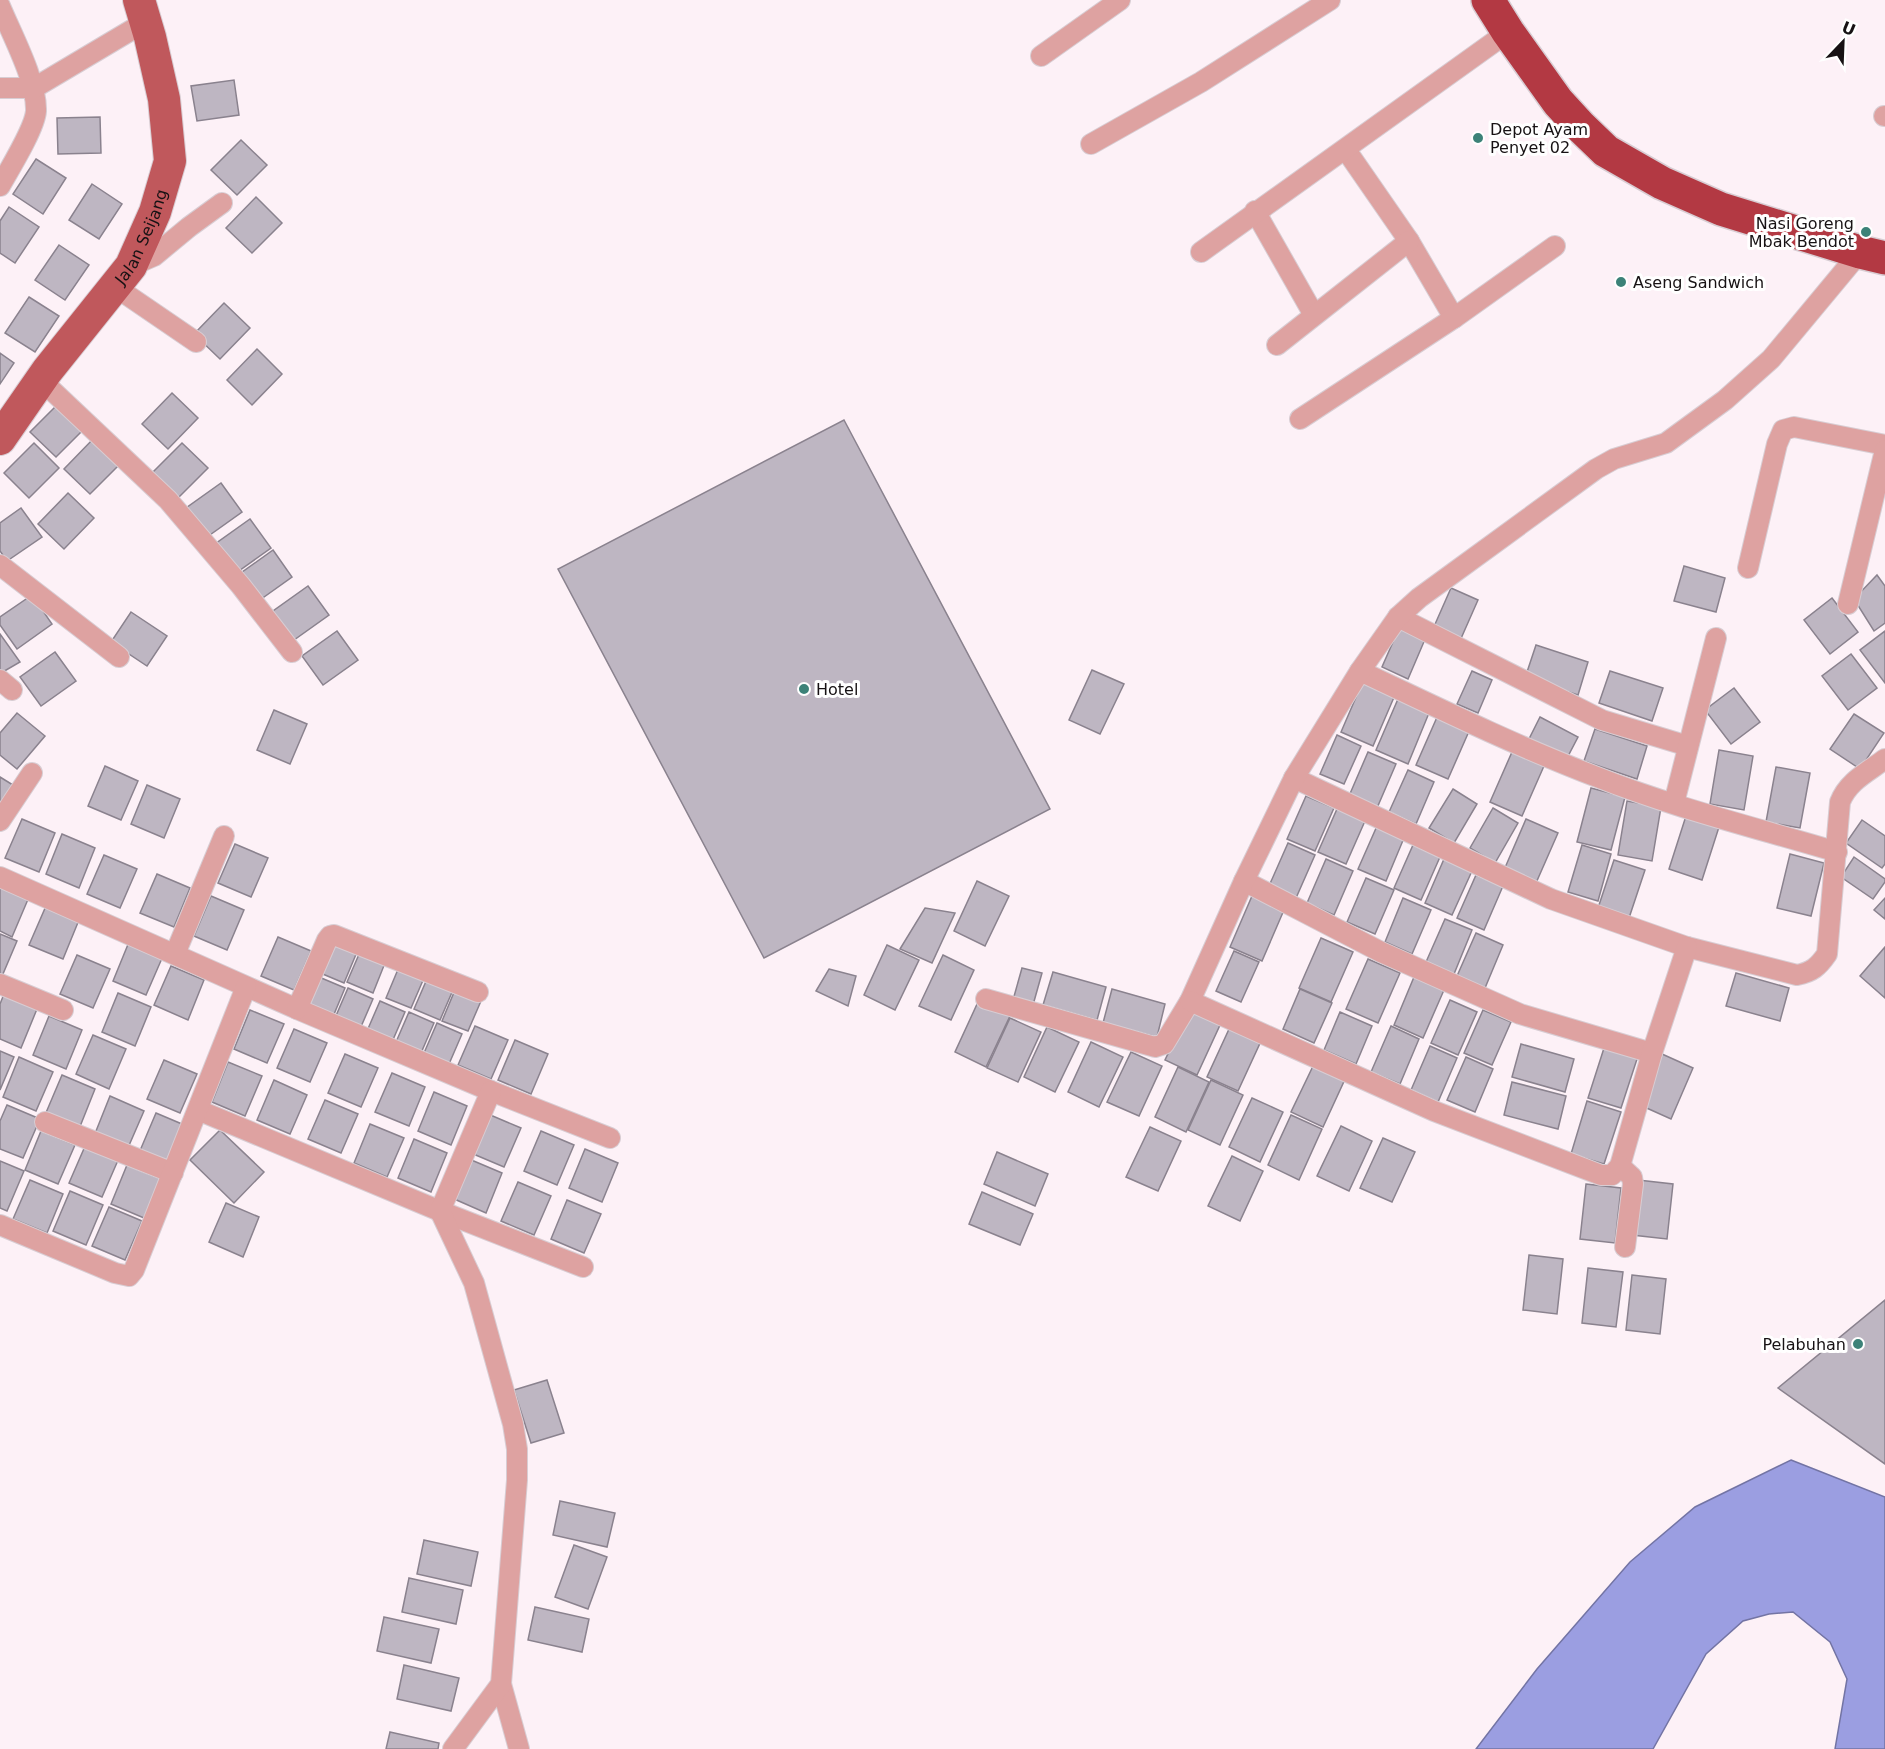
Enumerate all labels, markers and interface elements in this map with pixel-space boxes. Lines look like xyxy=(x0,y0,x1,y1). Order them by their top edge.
north arrow xyxy=(1813,12,1873,72)
text: U xyxy=(1839,17,1858,40)
place label: Depot Ayam Penyet 02 xyxy=(1490,120,1588,157)
marker: Depot Ayam Penyet 02 xyxy=(1471,131,1485,145)
street label: Jalan Seijang xyxy=(110,187,171,289)
place label: Nasi Goreng Mbak Bendot xyxy=(1749,214,1854,251)
marker: Nasi Goreng Mbak Bendot xyxy=(1859,225,1873,239)
place label: Aseng Sandwich xyxy=(1633,273,1764,292)
marker: Aseng Sandwich xyxy=(1614,275,1628,289)
place label: Hotel xyxy=(816,680,858,699)
marker: Hotel xyxy=(797,682,811,696)
place label: Pelabuhan xyxy=(1762,1335,1846,1354)
marker: Pelabuhan xyxy=(1851,1337,1865,1351)

